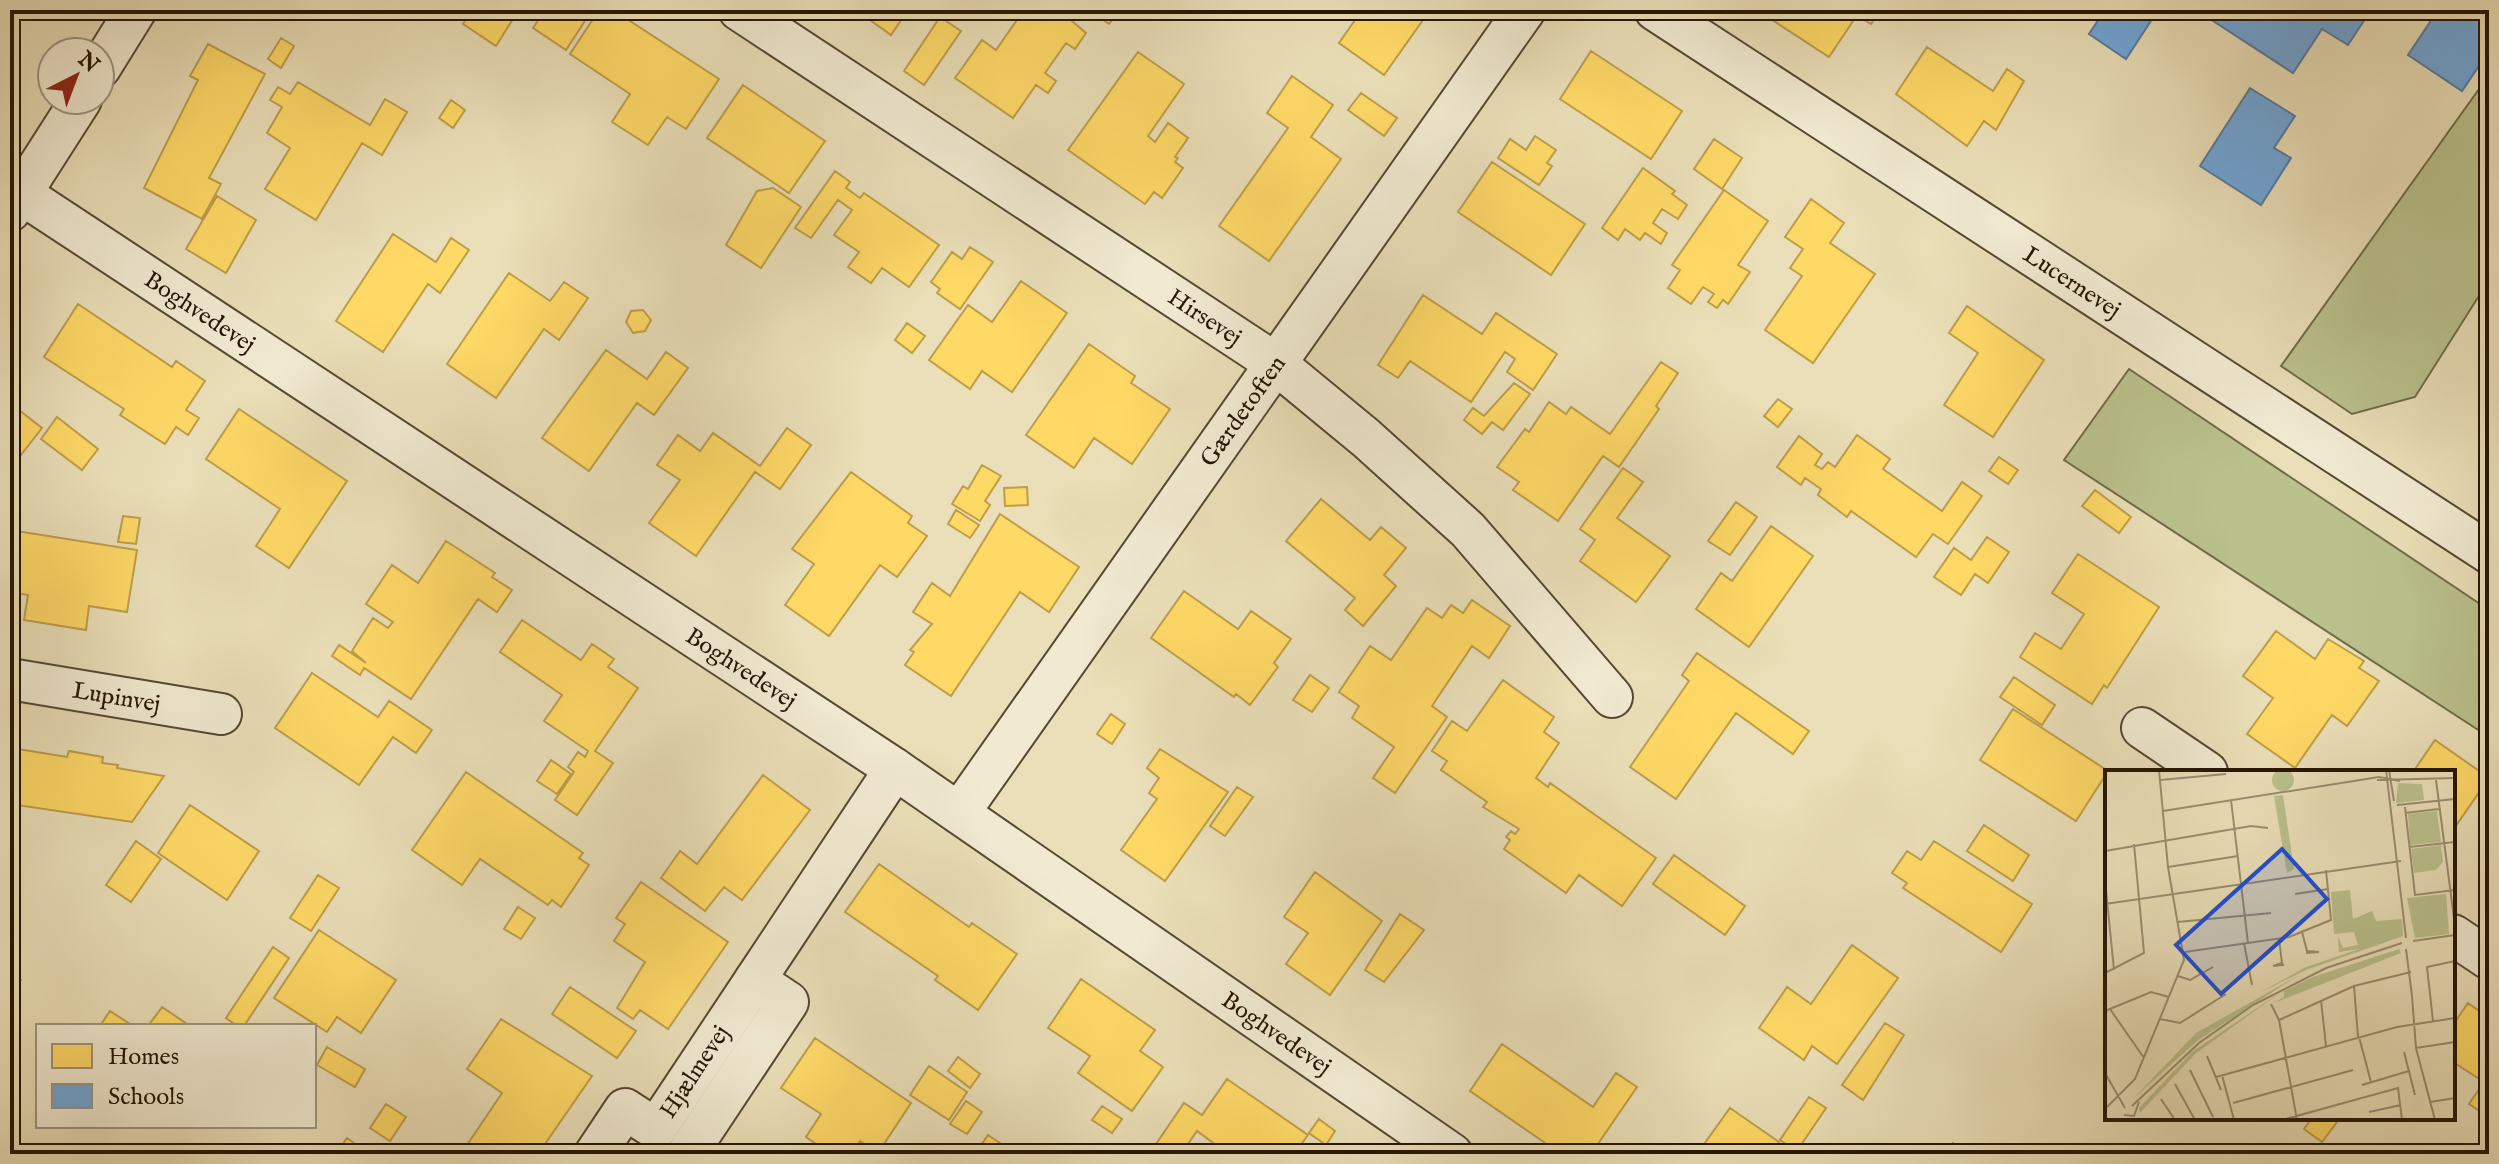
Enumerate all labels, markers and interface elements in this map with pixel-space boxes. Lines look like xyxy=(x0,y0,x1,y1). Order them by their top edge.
north arrow xyxy=(36,36,116,116)
text: N xyxy=(71,45,104,79)
street label: Lucernevej xyxy=(2017,240,2126,326)
street label: Boghvedevej xyxy=(138,265,261,361)
street label: Hirsevej xyxy=(1161,283,1247,354)
street label: Gærdetoften xyxy=(1194,350,1294,473)
street label: Boghvedevej xyxy=(679,621,802,717)
street label: Lupinvej xyxy=(70,676,163,721)
inset map xyxy=(2105,770,2455,1120)
street label: Boghvedevej xyxy=(1215,985,1337,1083)
street label: Hjælmevej xyxy=(653,1020,738,1125)
legend xyxy=(36,1024,316,1128)
text: Homes xyxy=(108,1042,179,1073)
text: Schools xyxy=(108,1082,184,1113)

